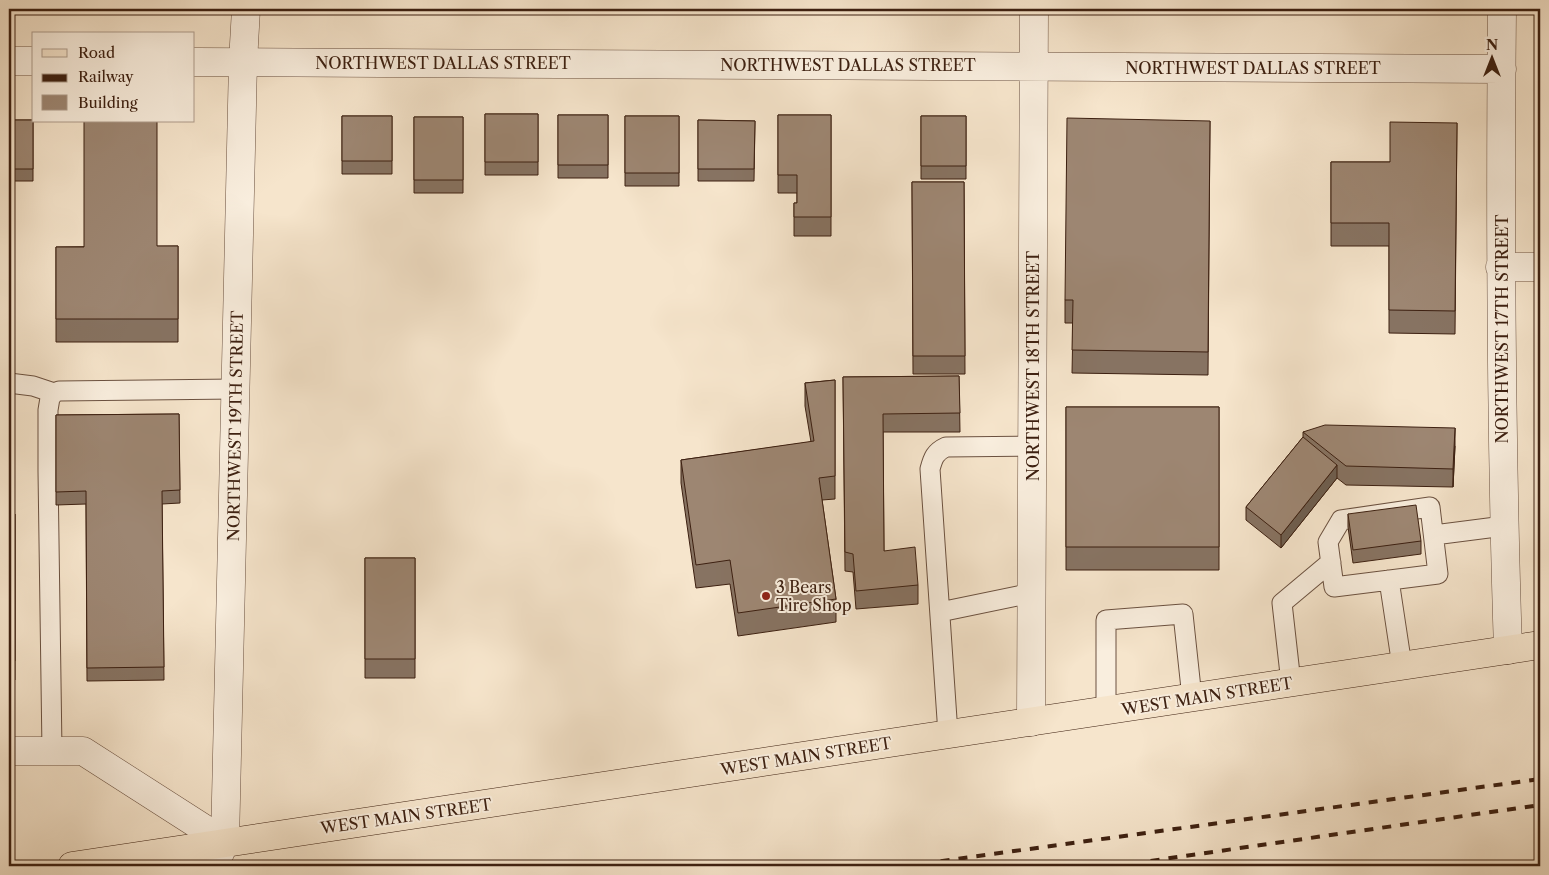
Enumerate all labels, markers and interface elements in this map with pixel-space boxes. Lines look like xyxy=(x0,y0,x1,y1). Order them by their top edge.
legend xyxy=(32,32,195,122)
north arrow xyxy=(1466,32,1516,82)
text: N xyxy=(1486,36,1498,54)
text: Road xyxy=(78,43,115,62)
street label: NORTHWEST DALLAS STREET xyxy=(315,53,571,73)
street label: NORTHWEST DALLAS STREET xyxy=(720,55,976,75)
street label: NORTHWEST DALLAS STREET xyxy=(1125,58,1381,78)
text: Railway xyxy=(78,67,134,86)
text: Building xyxy=(78,93,138,112)
street label: NORTHWEST 17TH STREET xyxy=(1492,214,1512,444)
street label: NORTHWEST 18TH STREET xyxy=(1023,251,1043,481)
street label: NORTHWEST 19TH STREET xyxy=(223,311,247,541)
place label: 3 Bears Tire Shop xyxy=(776,577,852,615)
marker: 3 Bears Tire Shop xyxy=(760,590,772,602)
street label: WEST MAIN STREET xyxy=(1119,673,1294,720)
street label: WEST MAIN STREET xyxy=(718,733,893,780)
street label: WEST MAIN STREET xyxy=(318,794,493,838)

